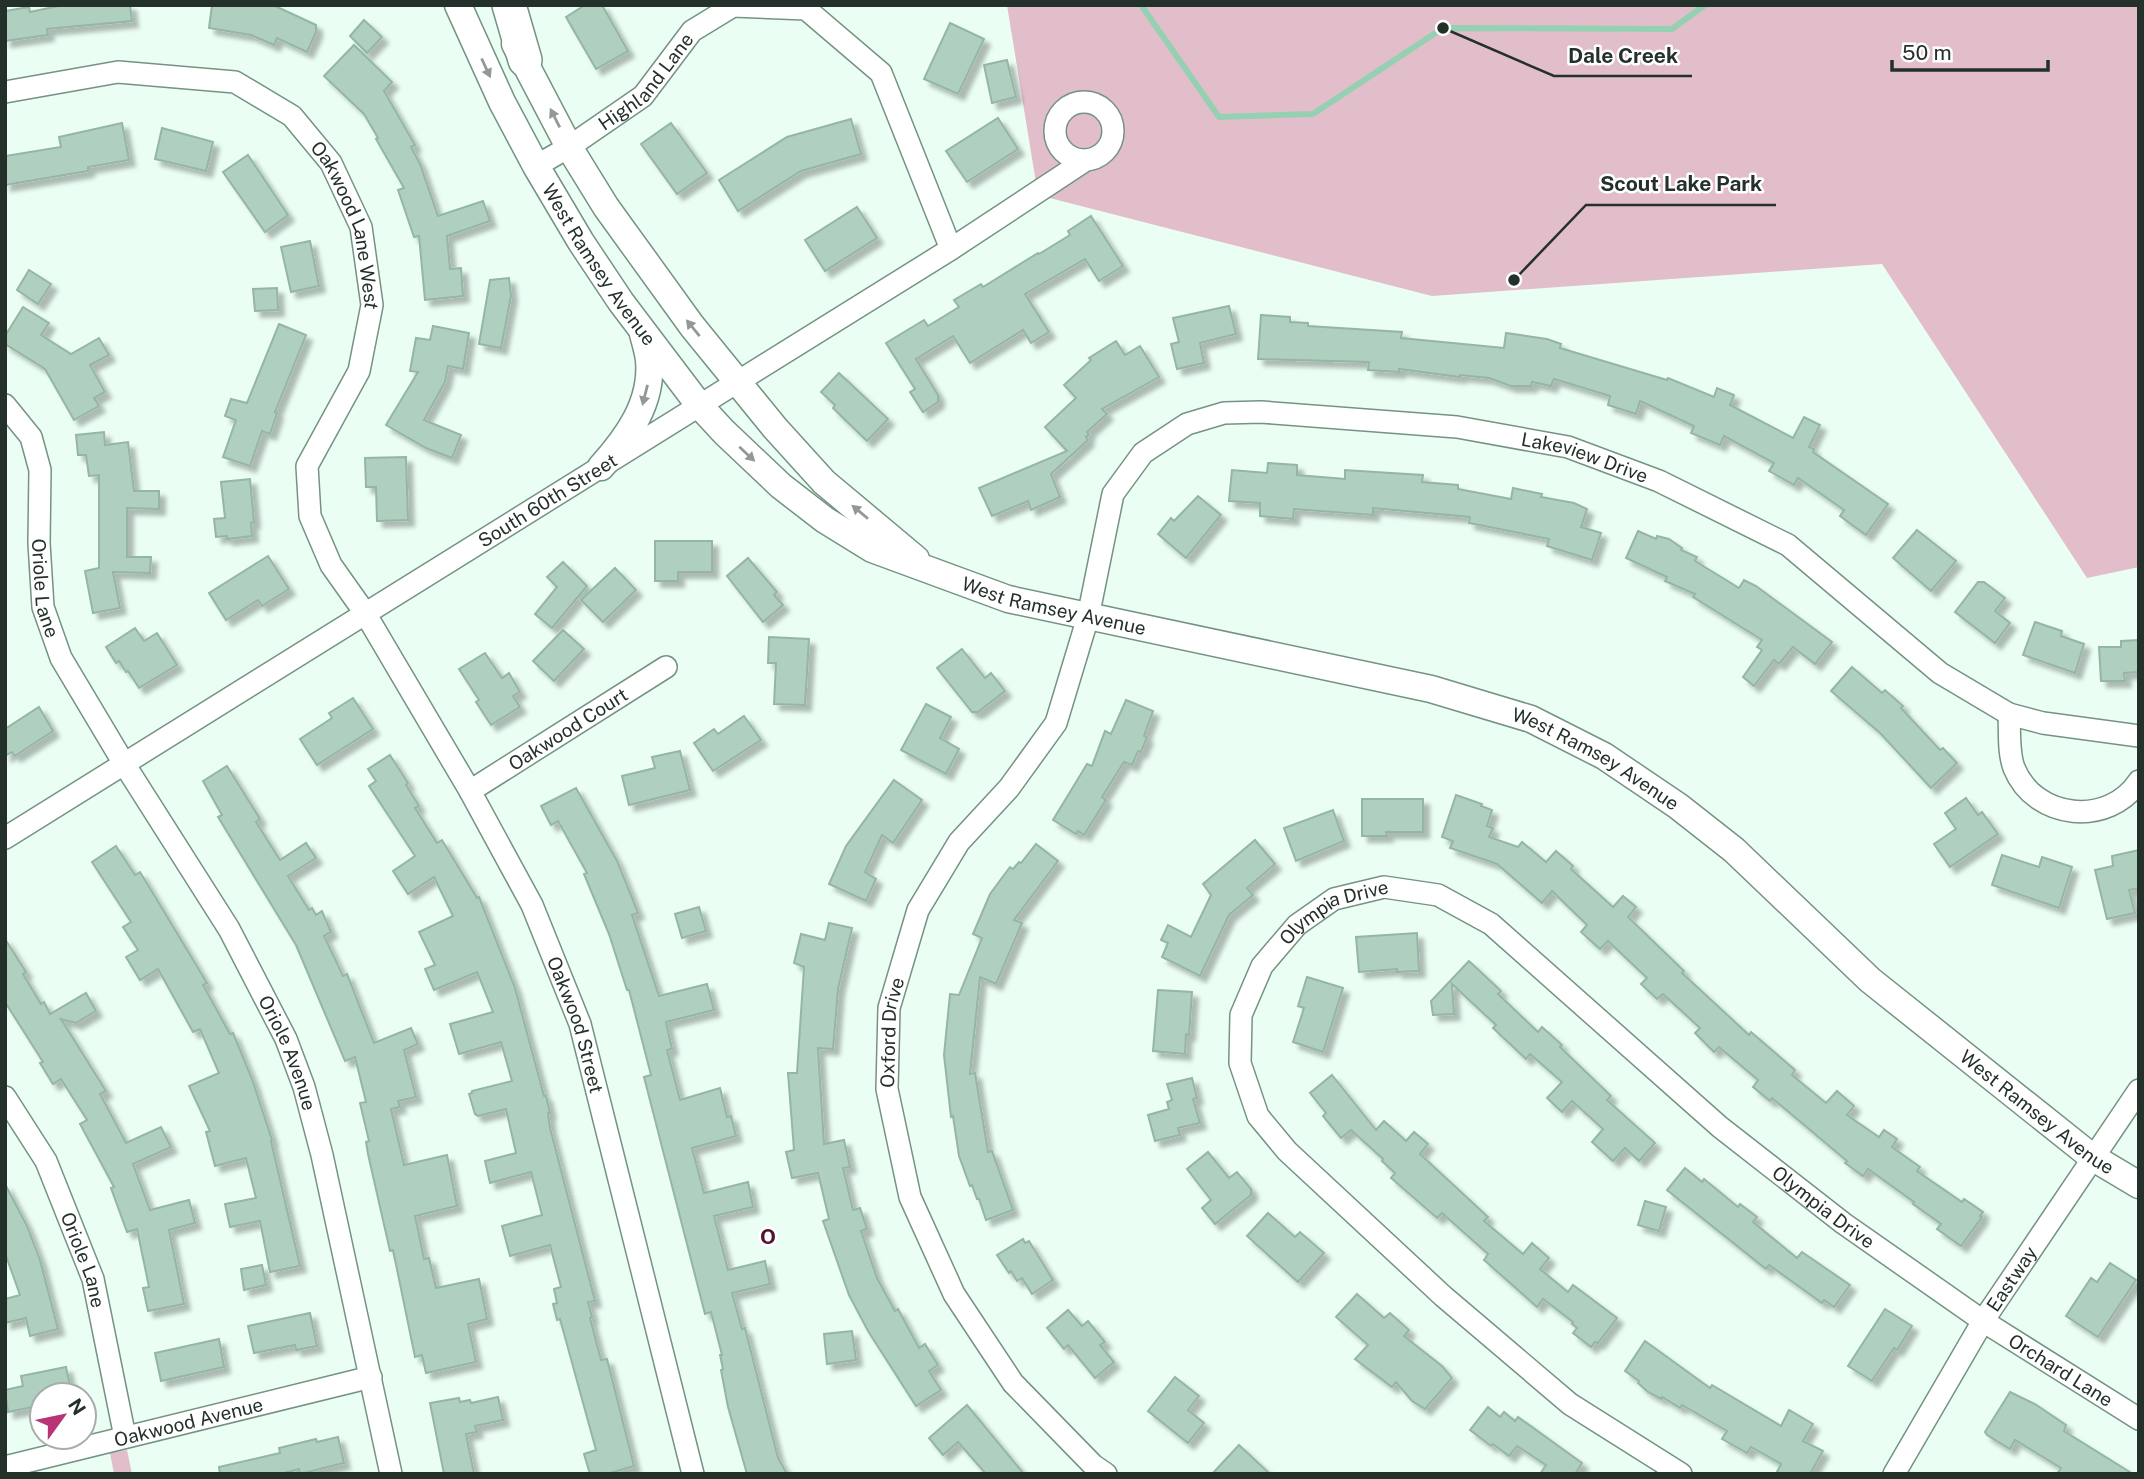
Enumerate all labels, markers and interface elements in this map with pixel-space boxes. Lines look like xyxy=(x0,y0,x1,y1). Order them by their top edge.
scale bar xyxy=(1892,28,2048,72)
street label: Highland Lane xyxy=(594,29,698,135)
callout: Dale Creek xyxy=(1554,34,1692,76)
text: 50 m xyxy=(1902,40,1952,65)
text: Dale Creek xyxy=(1568,43,1678,68)
one-way arrow xyxy=(480,58,491,78)
one-way arrow xyxy=(549,108,560,128)
street label: Oakwood Lane West xyxy=(306,137,383,312)
callout: Scout Lake Park xyxy=(1586,163,1776,205)
text: Scout Lake Park xyxy=(1600,171,1762,196)
street label: West Ramsey Avenue xyxy=(538,180,661,349)
one-way arrow xyxy=(686,320,701,338)
one-way arrow xyxy=(639,384,650,406)
street label: Lakeview Drive xyxy=(1520,428,1651,487)
one-way arrow xyxy=(738,446,755,463)
street label: South 60th Street xyxy=(474,449,621,552)
one-way arrow xyxy=(852,505,869,520)
street label: Oriole Lane xyxy=(28,538,64,640)
street label: West Ramsey Avenue xyxy=(959,572,1148,639)
street label: Oakwood Court xyxy=(504,683,632,775)
street label: West Ramsey Avenue xyxy=(1509,703,1683,815)
street label: Olympia Drive xyxy=(1274,875,1390,949)
street label: Oakwood Street xyxy=(543,953,608,1095)
street label: Oxford Drive xyxy=(876,975,908,1088)
street label: Oriole Avenue xyxy=(254,992,321,1113)
street label: West Ramsey Avenue xyxy=(1956,1045,2118,1179)
street label: Olympia Drive xyxy=(1768,1161,1879,1253)
street label: Oriole Lane xyxy=(56,1209,110,1310)
district label: O xyxy=(760,1224,776,1249)
street label: Eastway xyxy=(1982,1242,2041,1316)
street label: Orchard Lane xyxy=(2005,1329,2117,1411)
north arrow xyxy=(28,1381,98,1451)
street label: Oakwood Avenue xyxy=(112,1393,265,1451)
text: N xyxy=(64,1395,91,1419)

